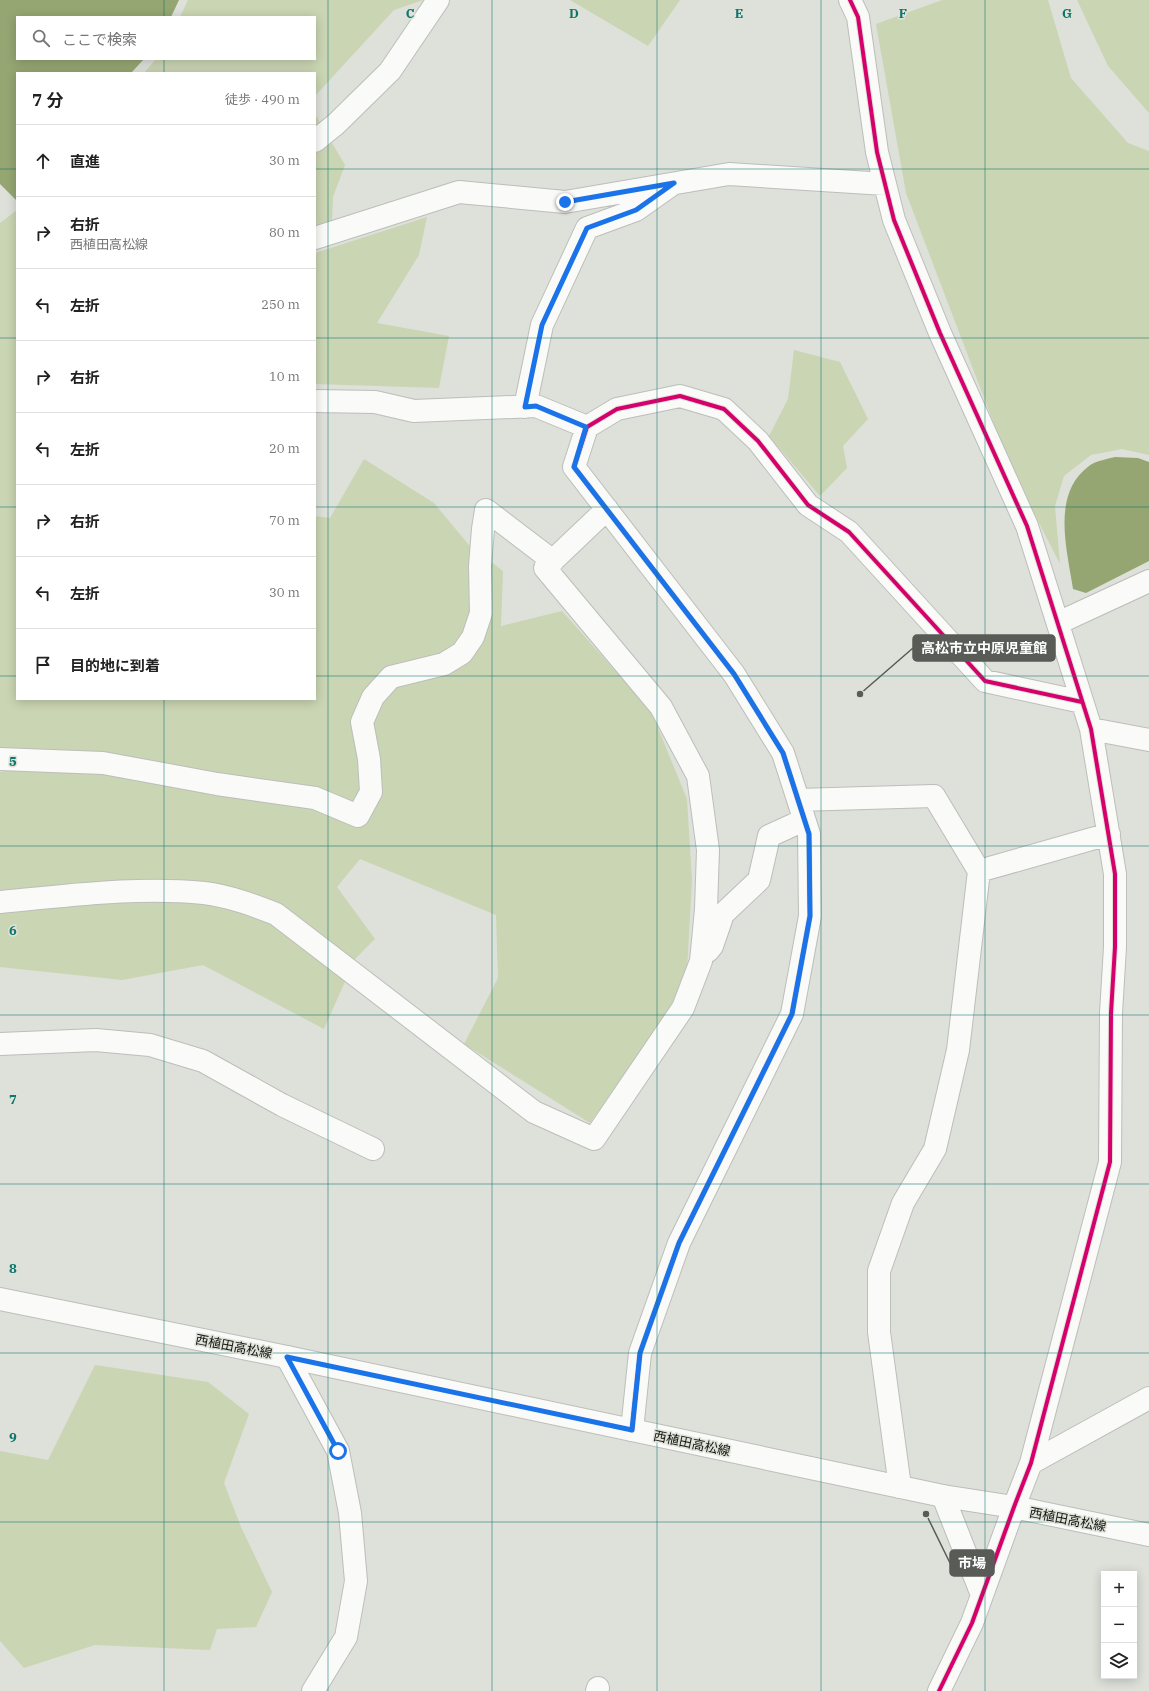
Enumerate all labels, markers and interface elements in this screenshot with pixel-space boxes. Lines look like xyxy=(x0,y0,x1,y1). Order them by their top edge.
text: C xyxy=(406,5,415,22)
text: D xyxy=(569,5,579,22)
text: E xyxy=(735,5,743,22)
text: F xyxy=(899,5,907,22)
text: G xyxy=(1062,5,1072,22)
search box xyxy=(16,16,316,60)
icon: search xyxy=(30,27,52,49)
text: ここで検索 xyxy=(62,30,137,49)
text: 7 分 xyxy=(32,89,63,111)
text: 徒歩 · 490 m xyxy=(225,91,300,108)
icon: ahead xyxy=(32,150,54,172)
text: 直進 xyxy=(70,152,100,171)
text: 30 m xyxy=(269,152,300,169)
route end xyxy=(556,193,574,211)
text: 右折 xyxy=(70,215,100,234)
icon: right xyxy=(32,222,54,244)
text: 80 m xyxy=(269,224,300,241)
text: 西植田高松線 xyxy=(70,236,148,253)
icon: left xyxy=(32,294,54,316)
text: 左折 xyxy=(70,296,100,315)
text: 250 m xyxy=(261,296,300,313)
icon: right xyxy=(32,366,54,388)
text: 右折 xyxy=(70,368,100,387)
text: 10 m xyxy=(269,368,300,385)
icon: left xyxy=(32,438,54,460)
text: 左折 xyxy=(70,440,100,459)
text: 20 m xyxy=(269,440,300,457)
icon: right xyxy=(32,510,54,532)
text: 右折 xyxy=(70,512,100,531)
text: 70 m xyxy=(269,512,300,529)
icon: left xyxy=(32,582,54,604)
text: 左折 xyxy=(70,584,100,603)
text: 30 m xyxy=(269,584,300,601)
callout: 高松市立中原児童館 xyxy=(913,635,1055,661)
text: 高松市立中原児童館 xyxy=(921,639,1047,657)
icon: arrive xyxy=(32,654,54,676)
text: 目的地に到着 xyxy=(70,656,160,675)
text: 5 xyxy=(9,753,17,770)
text: 6 xyxy=(9,922,17,939)
text: 7 xyxy=(9,1091,17,1108)
text: 8 xyxy=(9,1260,17,1277)
street label: 西植田高松線 xyxy=(194,1331,274,1362)
street label: 西植田高松線 xyxy=(652,1427,732,1460)
text: 9 xyxy=(9,1429,17,1446)
route start xyxy=(329,1442,347,1460)
street label: 西植田高松線 xyxy=(1028,1504,1108,1535)
callout: 市場 xyxy=(950,1550,994,1576)
text: 市場 xyxy=(958,1554,986,1572)
map controls xyxy=(1101,1571,1137,1679)
button: + xyxy=(1101,1571,1137,1607)
button: − xyxy=(1101,1607,1137,1643)
button: layers xyxy=(1101,1643,1137,1679)

